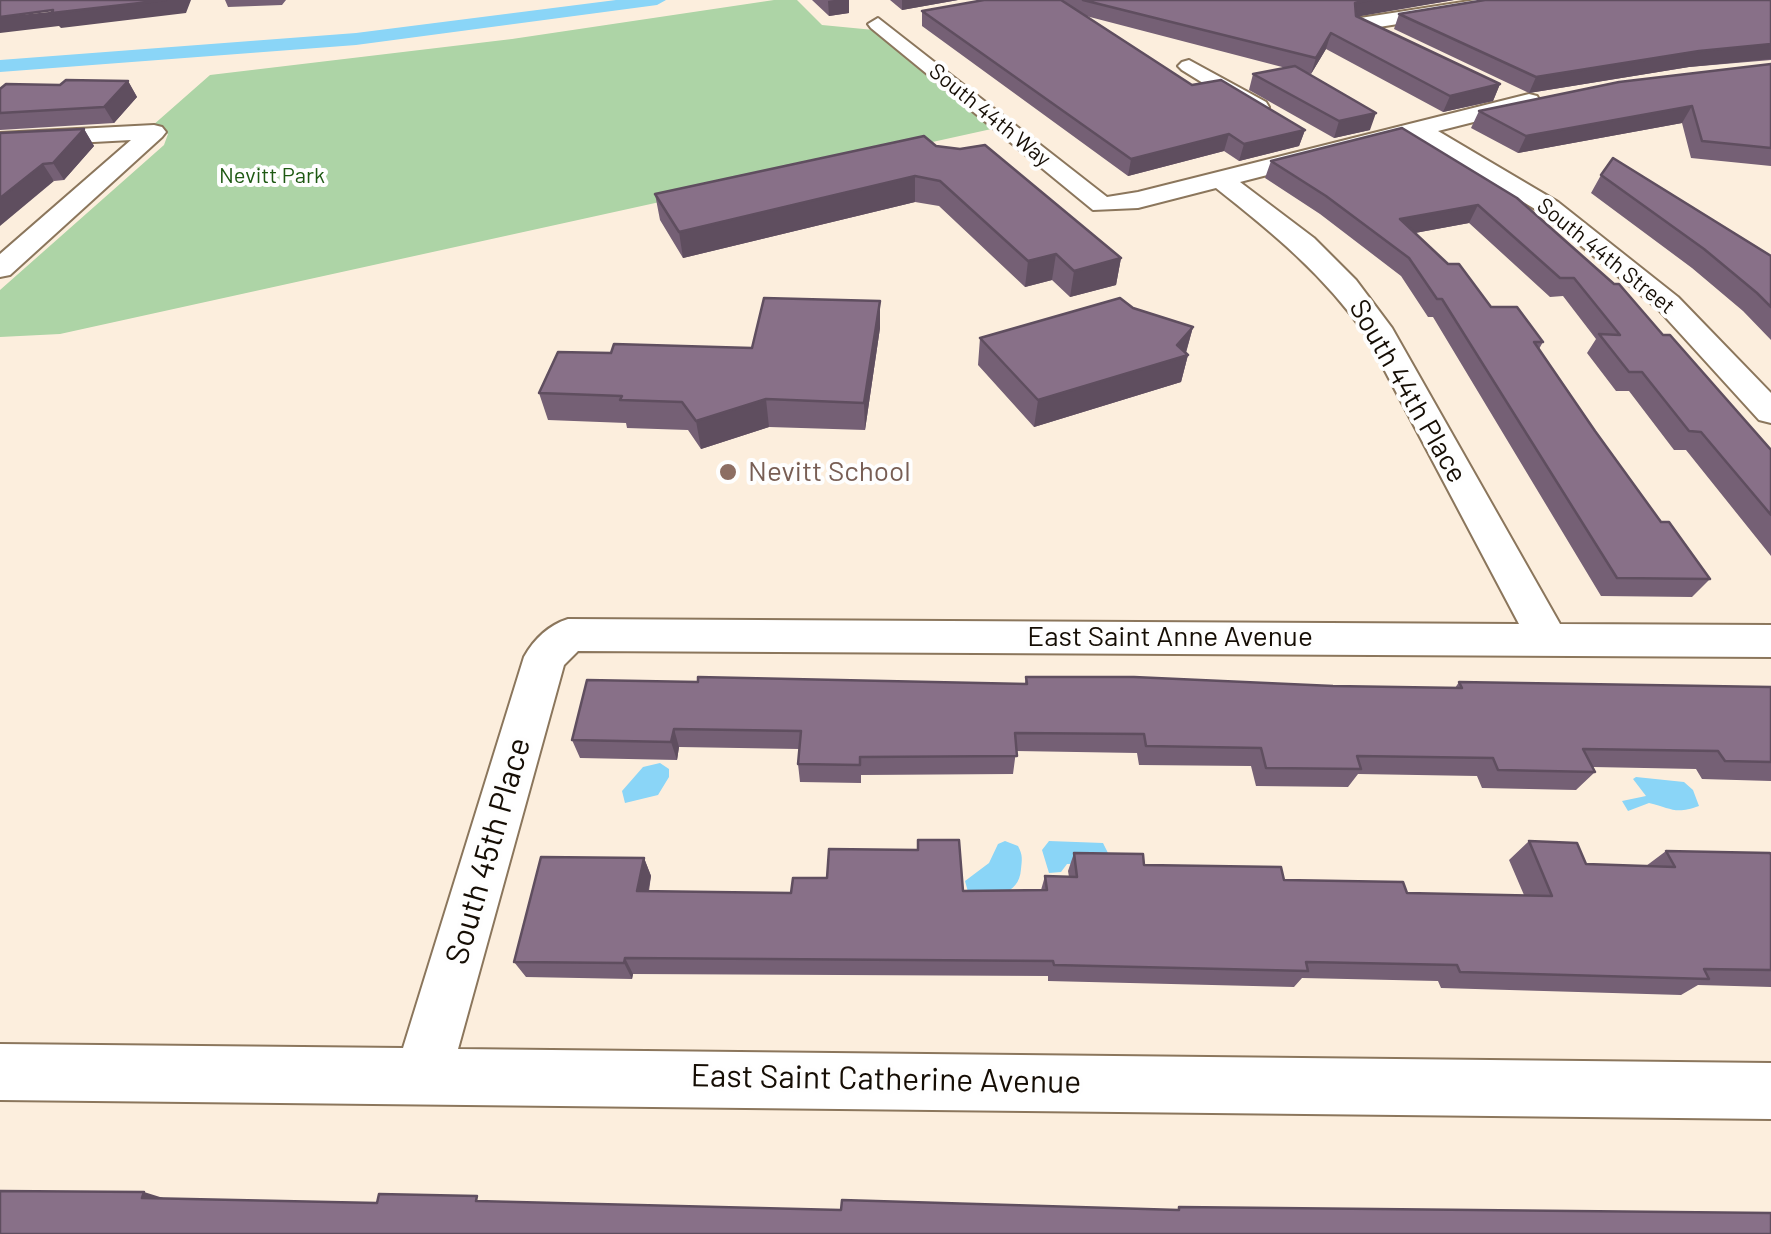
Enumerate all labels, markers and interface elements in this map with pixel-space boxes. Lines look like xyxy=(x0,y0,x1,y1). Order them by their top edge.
street label: South 44th Way xyxy=(924,58,1056,172)
park label: Nevitt Park xyxy=(219,163,325,189)
street label: South 44th Street xyxy=(1532,192,1680,320)
street label: South 44th Place xyxy=(1342,293,1474,489)
place label: Nevitt School xyxy=(748,455,911,489)
marker: Nevitt School xyxy=(717,461,739,483)
street label: East Saint Anne Avenue xyxy=(1027,620,1313,654)
street label: South 45th Place xyxy=(437,733,539,969)
street label: East Saint Catherine Avenue xyxy=(690,1056,1082,1102)

